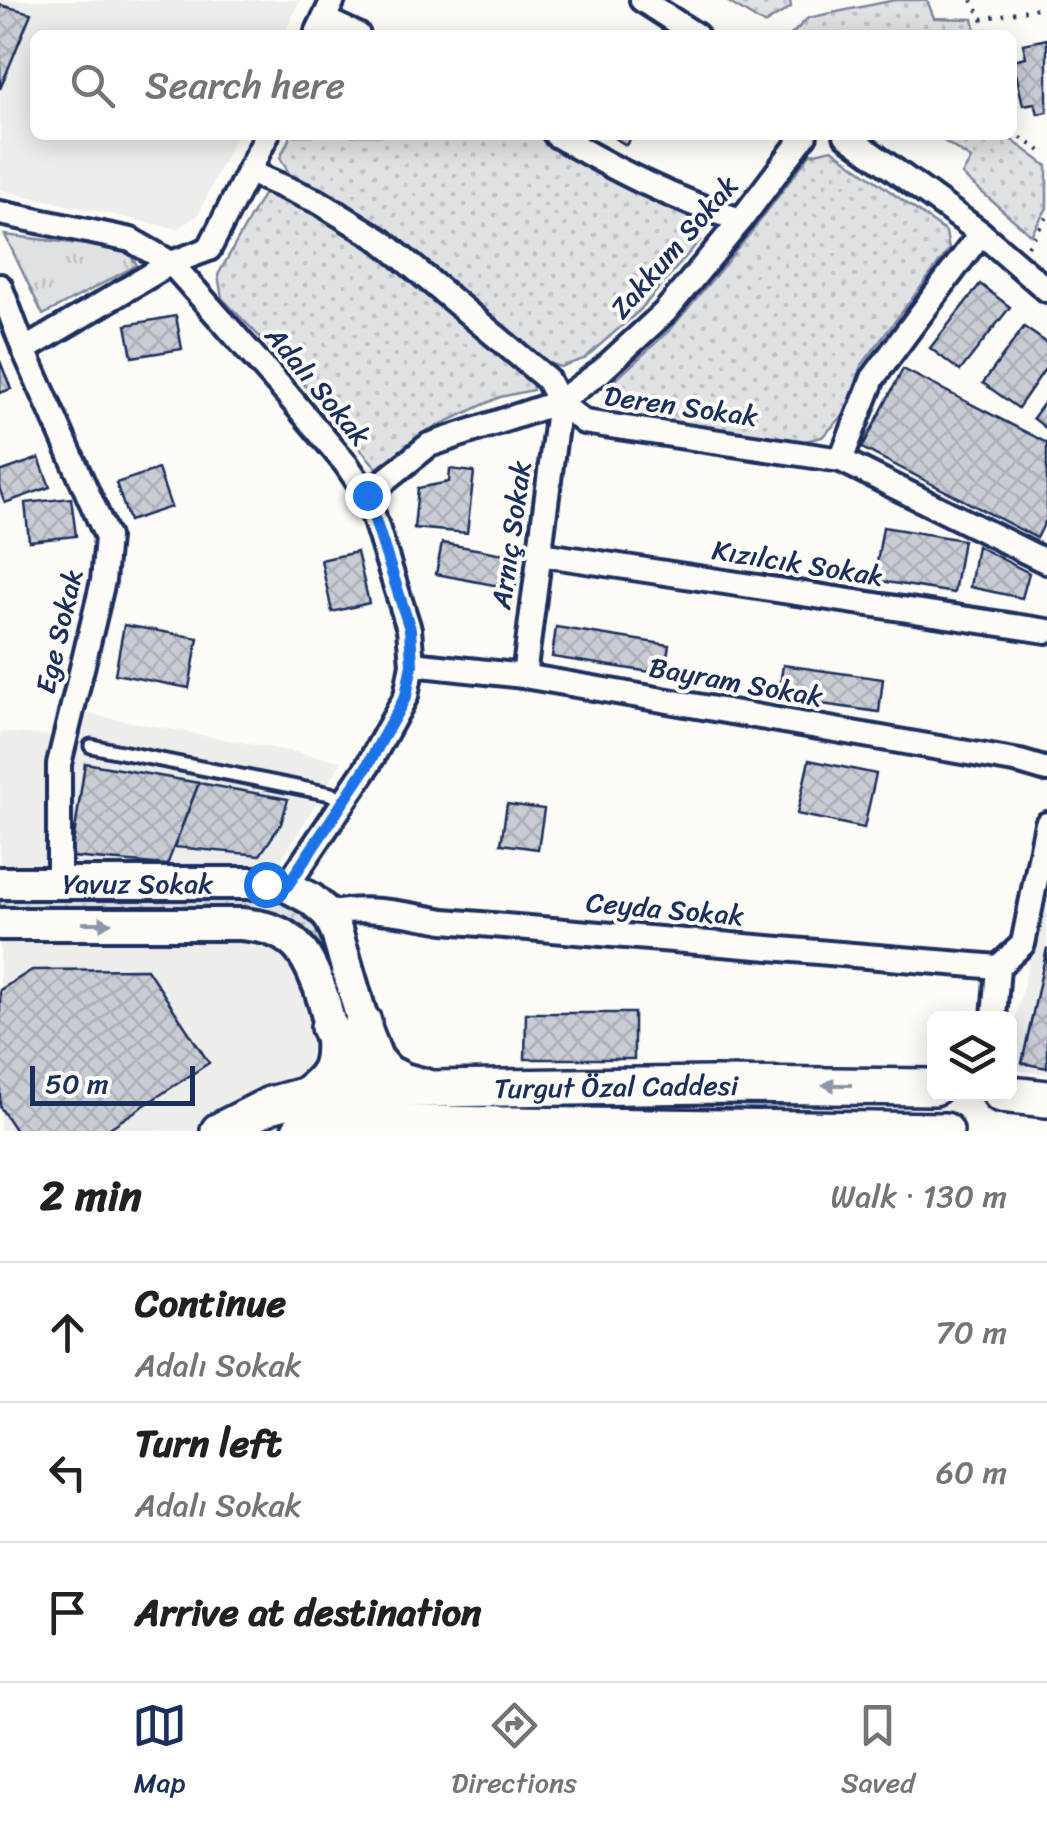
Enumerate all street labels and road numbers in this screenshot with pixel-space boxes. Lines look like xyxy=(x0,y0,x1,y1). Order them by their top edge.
street label: Zakkum Sokak xyxy=(597,164,751,330)
street label: Adalı Sokak xyxy=(252,314,384,458)
street label: Deren Sokak xyxy=(601,371,761,441)
street label: Arnıç Sokak xyxy=(476,457,546,613)
street label: Kızılcık Sokak xyxy=(709,525,887,601)
street label: Ege Sokak xyxy=(21,564,97,698)
street label: Bayram Sokak xyxy=(645,643,827,721)
street label: Yavuz Sokak xyxy=(63,859,213,908)
street label: Ceyda Sokak xyxy=(584,878,746,940)
street label: Turgut Özal Caddesi xyxy=(494,1060,740,1113)

